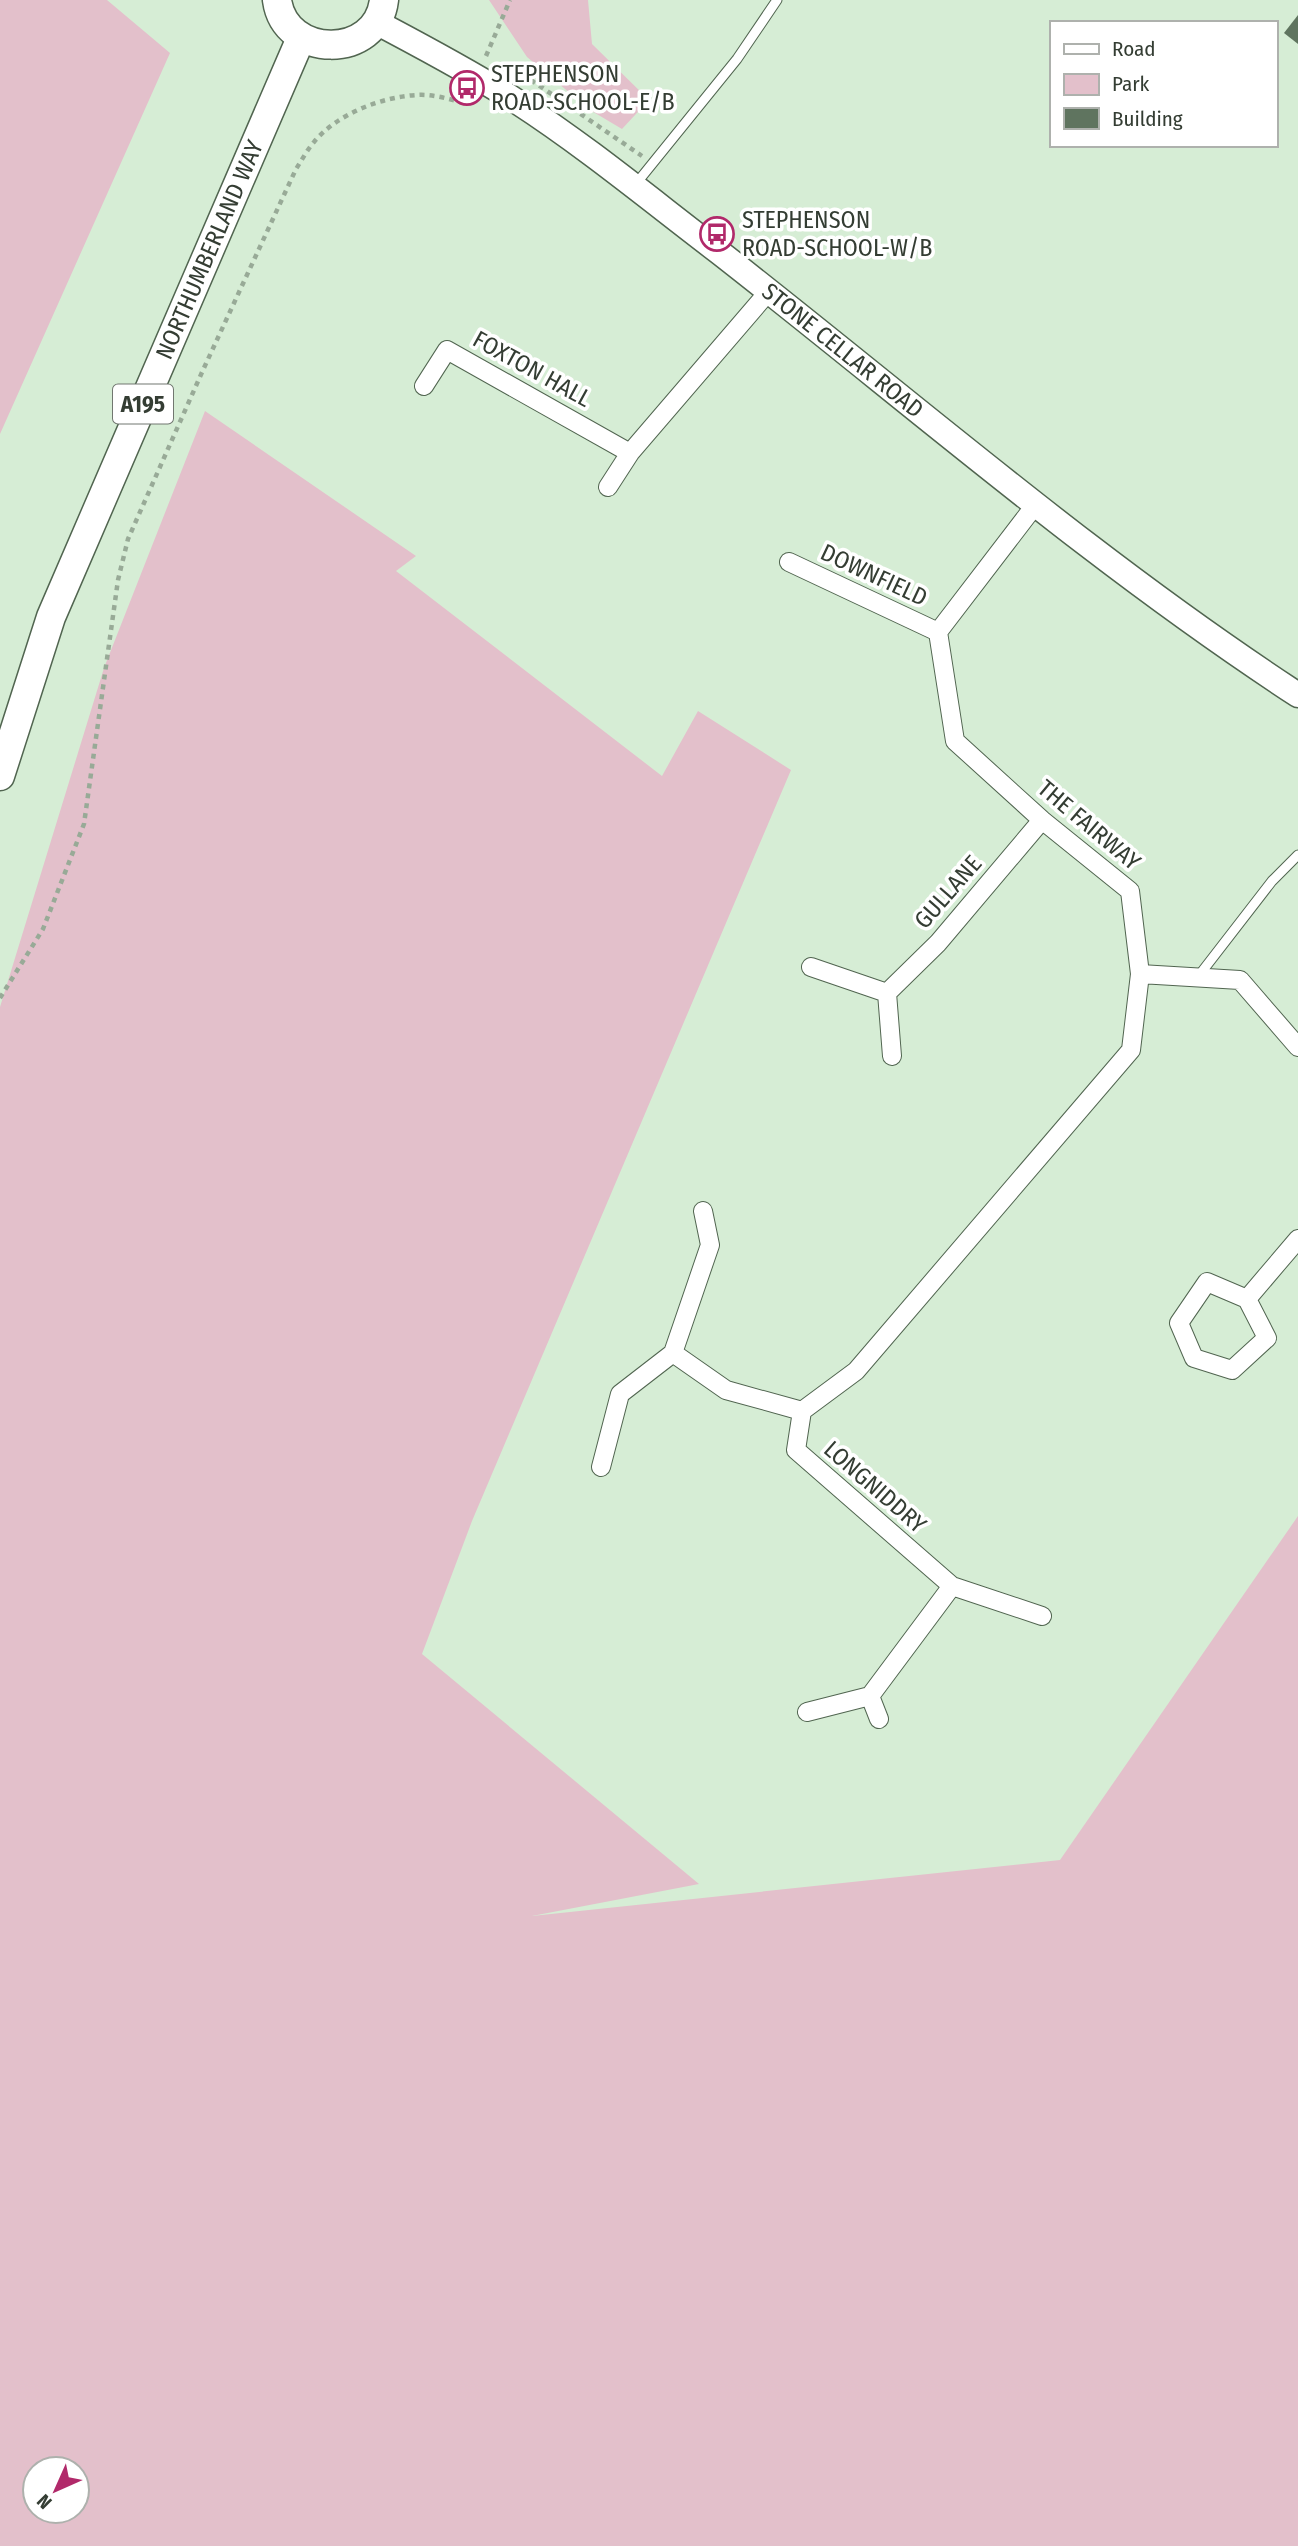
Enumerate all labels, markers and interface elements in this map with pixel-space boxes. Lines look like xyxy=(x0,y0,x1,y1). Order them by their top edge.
legend xyxy=(1050,21,1277,147)
text: Road xyxy=(1112,36,1156,62)
place label: STEPHENSON ROAD-SCHOOL-E/B xyxy=(491,60,675,116)
bus stop icon: STEPHENSON ROAD-SCHOOL-E/B xyxy=(448,69,486,107)
text: Park xyxy=(1112,71,1150,97)
text: Building xyxy=(1112,106,1183,132)
street label: NORTHUMBERLAND WAY xyxy=(150,136,269,363)
place label: STEPHENSON ROAD-SCHOOL-W/B xyxy=(742,206,932,262)
bus stop icon: STEPHENSON ROAD-SCHOOL-W/B xyxy=(698,215,736,253)
street label: STONE CELLAR ROAD xyxy=(757,277,929,424)
street label: FOXTON HALL xyxy=(468,325,596,413)
road number: A195 xyxy=(113,384,173,424)
street label: DOWNFIELD xyxy=(816,538,932,612)
street label: THE FAIRWAY xyxy=(1032,774,1146,876)
street label: GULLANE xyxy=(909,850,987,934)
street label: LONGNIDDRY xyxy=(818,1435,932,1539)
north arrow xyxy=(21,2455,91,2525)
text: N xyxy=(32,2490,56,2514)

